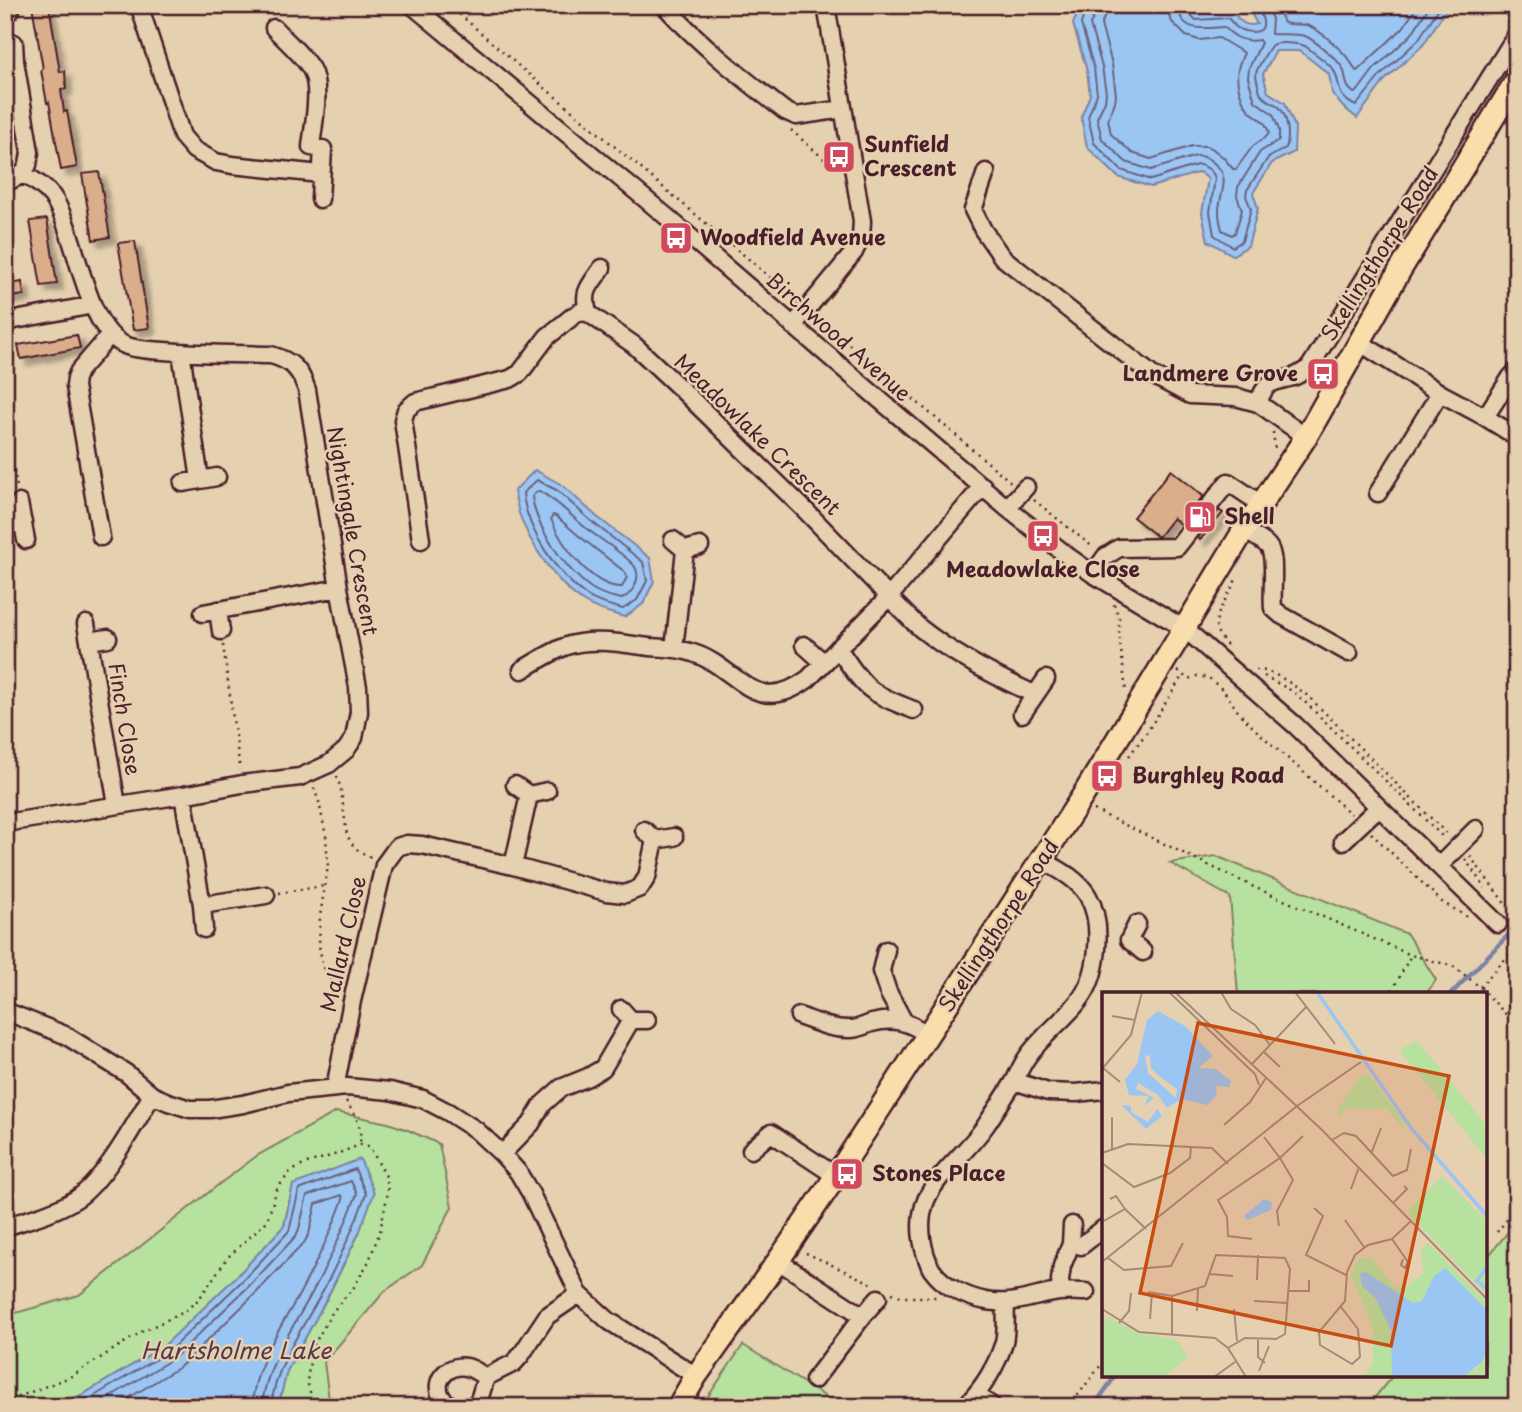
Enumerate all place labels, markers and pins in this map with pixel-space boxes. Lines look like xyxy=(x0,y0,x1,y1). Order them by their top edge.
place label: Sunfield Crescent xyxy=(864,127,957,183)
bus stop icon: Sunfield Crescent xyxy=(820,138,858,176)
bus stop icon: Woodfield Avenue xyxy=(657,219,695,257)
place label: Woodfield Avenue xyxy=(700,220,886,252)
bus stop icon: Landmere Grove xyxy=(1304,355,1342,393)
place label: Landmere Grove xyxy=(1123,356,1298,388)
fuel station icon: Shell xyxy=(1181,498,1219,536)
place label: Shell xyxy=(1224,499,1275,531)
bus stop icon: Meadowlake Close xyxy=(1024,517,1062,555)
place label: Meadowlake Close xyxy=(946,552,1140,584)
bus stop icon: Burghley Road xyxy=(1088,757,1126,795)
place label: Burghley Road xyxy=(1132,758,1285,790)
bus stop icon: Stones Place xyxy=(828,1155,866,1193)
place label: Stones Place xyxy=(872,1156,1005,1188)

